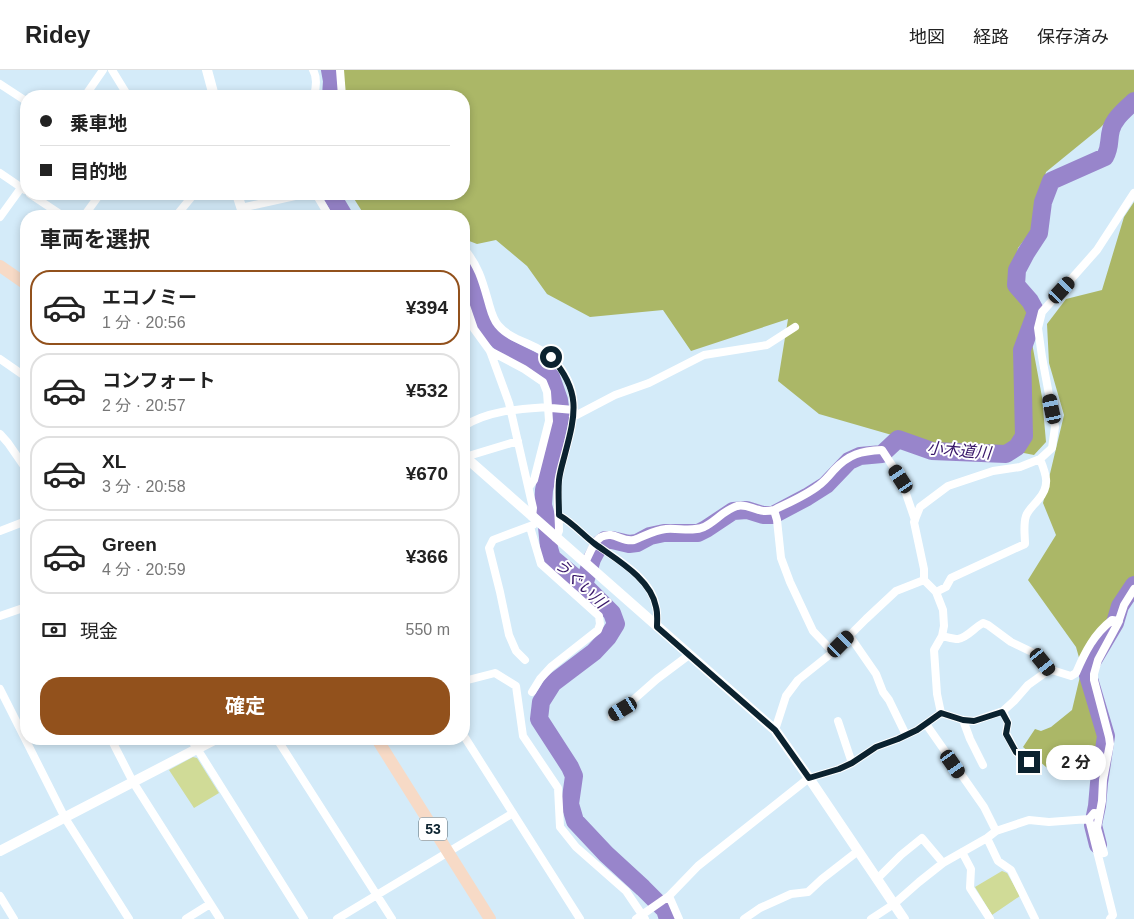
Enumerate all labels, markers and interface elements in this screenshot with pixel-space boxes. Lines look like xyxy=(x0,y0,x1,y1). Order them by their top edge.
text: Ridey xyxy=(25,21,90,48)
text: 地図 xyxy=(909,27,945,47)
text: 経路 xyxy=(973,27,1009,47)
text: 保存済み xyxy=(1037,27,1109,47)
text: 乗車地 xyxy=(70,113,127,134)
text: 目的地 xyxy=(70,161,127,182)
text: 車両を選択 xyxy=(40,227,150,252)
car xyxy=(1046,274,1077,306)
icon: car xyxy=(42,285,87,330)
text: エコノミー xyxy=(102,287,197,308)
text: ¥394 xyxy=(406,297,448,318)
text: 1 分 · 20:56 xyxy=(102,314,186,331)
route start xyxy=(540,346,562,368)
icon: car xyxy=(42,368,87,413)
text: コンフォート xyxy=(102,370,215,391)
text: ¥532 xyxy=(406,380,448,401)
car xyxy=(1041,393,1062,425)
text: 2 分 · 20:57 xyxy=(102,397,186,414)
water label: 小木道川 xyxy=(926,439,994,462)
icon: car xyxy=(42,451,87,496)
text: XL xyxy=(102,451,126,472)
car xyxy=(886,462,915,496)
text: ¥670 xyxy=(406,463,448,484)
text: 3 分 · 20:58 xyxy=(102,478,186,495)
icon: car xyxy=(42,534,87,579)
text: Green xyxy=(102,534,157,555)
text: ¥366 xyxy=(406,546,448,567)
water label: うぐい川 xyxy=(551,555,611,613)
text: 4 分 · 20:59 xyxy=(102,561,186,578)
icon: cash xyxy=(40,616,68,644)
text: 現金 xyxy=(80,621,118,642)
text: 550 m xyxy=(406,621,450,638)
car xyxy=(825,628,856,660)
car xyxy=(1027,646,1058,678)
button: 確定 xyxy=(40,677,450,735)
car xyxy=(606,695,639,723)
callout: 2 分 xyxy=(1046,744,1106,780)
car xyxy=(938,747,967,781)
route end xyxy=(1018,751,1040,773)
text: 2 分 xyxy=(1061,754,1091,771)
road number: 53 xyxy=(419,818,447,841)

